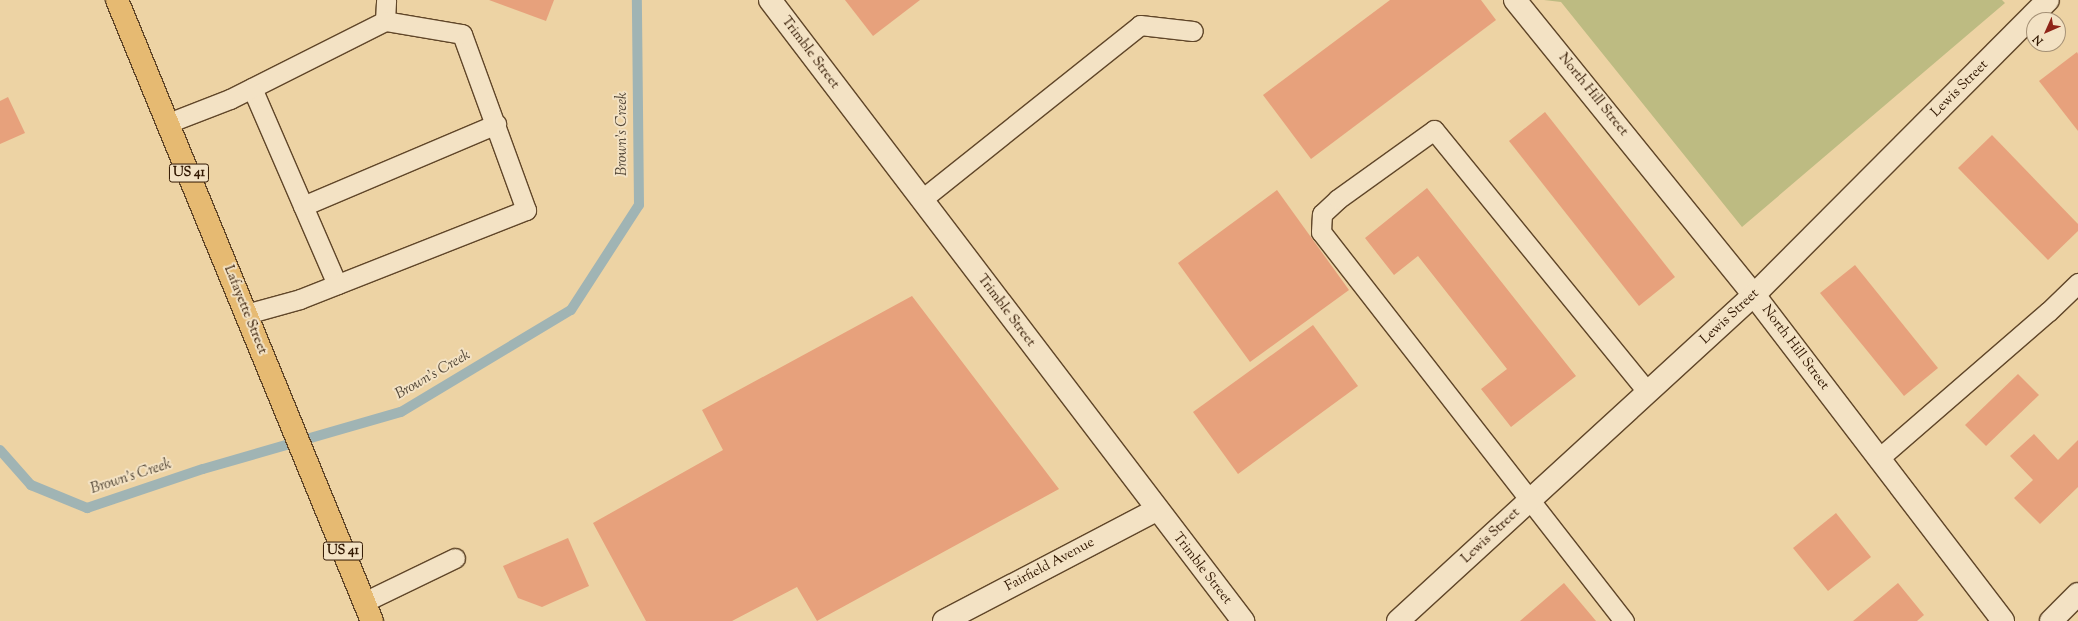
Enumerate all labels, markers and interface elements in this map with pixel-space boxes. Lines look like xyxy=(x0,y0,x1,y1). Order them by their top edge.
north arrow xyxy=(2026,12,2066,52)
street label: Trimble Street xyxy=(777,13,843,93)
text: N xyxy=(2029,31,2047,49)
street label: North Hill Street xyxy=(1554,50,1632,140)
street label: Lewis Street xyxy=(1928,57,1992,121)
water label: Brown's Creek xyxy=(614,92,632,176)
road number: US 41 xyxy=(168,162,210,184)
street label: Lafayette Street xyxy=(220,263,270,357)
street label: Trimble Street xyxy=(973,271,1039,351)
street label: Lewis Street xyxy=(1697,286,1763,348)
street label: North Hill Street xyxy=(1758,302,1832,394)
water label: Brown's Creek xyxy=(392,346,474,404)
water label: Brown's Creek xyxy=(88,456,174,498)
street label: Lewis Street xyxy=(1458,505,1524,567)
street label: Trimble Street xyxy=(1169,530,1235,608)
street label: Fairfield Avenue xyxy=(1003,534,1097,596)
road number: US 41 xyxy=(322,540,364,562)

